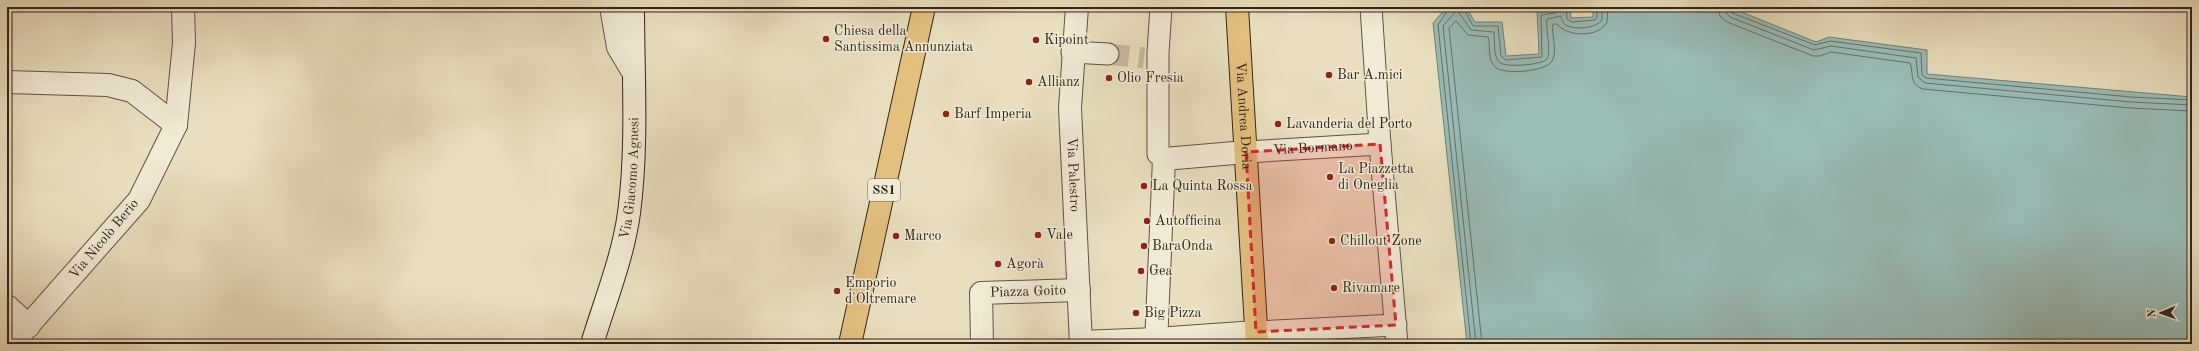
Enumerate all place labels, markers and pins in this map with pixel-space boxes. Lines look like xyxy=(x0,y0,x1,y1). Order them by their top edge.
place label: Chiesa della Santissima Annunziata xyxy=(834,24,973,54)
place label: Kipoint xyxy=(1044,33,1089,47)
marker: Chiesa della Santissima Annunziata xyxy=(821,34,831,44)
marker: Kipoint xyxy=(1031,35,1041,45)
place label: Bar A.mici xyxy=(1337,68,1403,82)
marker: Bar A.mici xyxy=(1324,70,1334,80)
place label: Olio Fresia xyxy=(1117,71,1184,85)
marker: Olio Fresia xyxy=(1104,73,1114,83)
place label: Allianz xyxy=(1037,75,1080,89)
marker: Allianz xyxy=(1024,77,1034,87)
place label: Barf Imperia xyxy=(954,107,1032,121)
marker: Barf Imperia xyxy=(941,109,951,119)
place label: Lavanderia del Porto xyxy=(1286,117,1412,131)
marker: Lavanderia del Porto xyxy=(1273,119,1283,129)
place label: La Piazzetta di Oneglia xyxy=(1338,162,1414,192)
marker: La Piazzetta di Oneglia xyxy=(1325,172,1335,182)
place label: La Quinta Rossa xyxy=(1152,179,1253,193)
marker: La Quinta Rossa xyxy=(1139,181,1149,191)
place label: Autofficina xyxy=(1155,214,1221,228)
marker: Autofficina xyxy=(1142,216,1152,226)
place label: Vale xyxy=(1046,228,1073,242)
place label: Marco xyxy=(904,229,941,243)
marker: Vale xyxy=(1033,230,1043,240)
marker: Marco xyxy=(891,231,901,241)
place label: Chillout Zone xyxy=(1340,234,1422,248)
marker: Chillout Zone xyxy=(1327,236,1337,246)
place label: BaraOnda xyxy=(1152,239,1213,253)
marker: BaraOnda xyxy=(1139,241,1149,251)
place label: Agorà xyxy=(1006,257,1044,271)
marker: Agorà xyxy=(993,259,1003,269)
place label: Gea xyxy=(1149,264,1173,278)
marker: Gea xyxy=(1136,266,1146,276)
place label: Emporio d'Oltremare xyxy=(845,276,917,306)
place label: Rivamare xyxy=(1342,281,1400,295)
marker: Rivamare xyxy=(1329,283,1339,293)
marker: Emporio d'Oltremare xyxy=(832,286,842,296)
place label: Big Pizza xyxy=(1144,306,1202,320)
marker: Big Pizza xyxy=(1131,308,1141,318)

